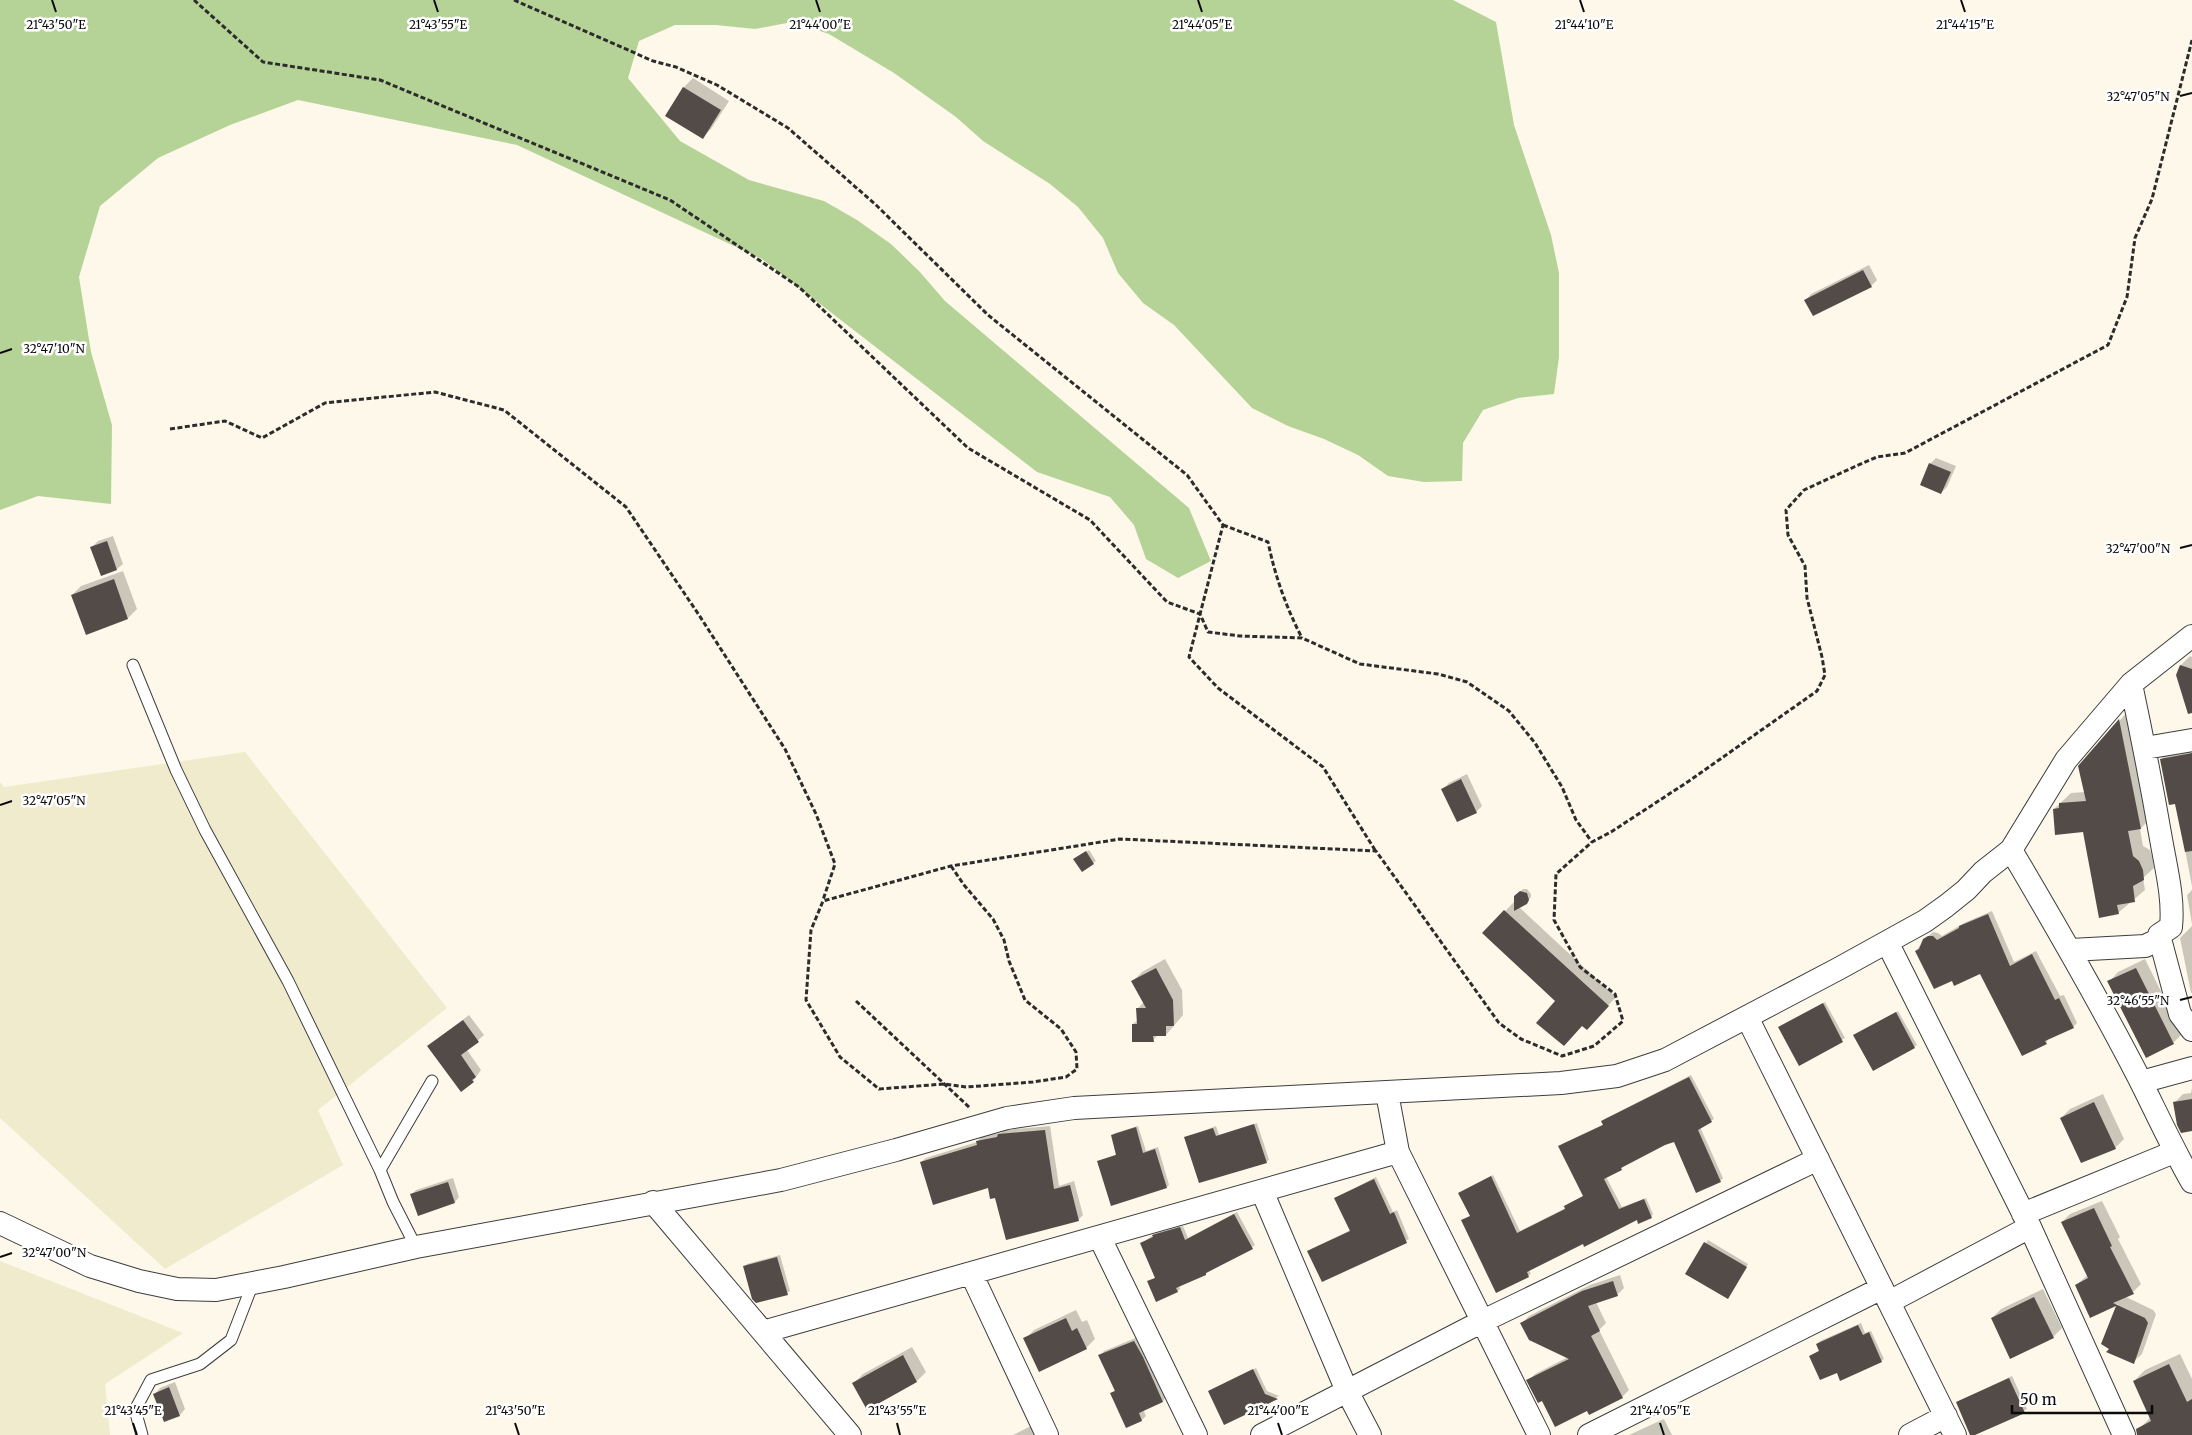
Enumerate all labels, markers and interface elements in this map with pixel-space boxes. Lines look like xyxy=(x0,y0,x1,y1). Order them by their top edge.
text: 21°43'50"E xyxy=(26,17,86,32)
text: 21°43'55"E xyxy=(409,17,468,32)
text: 21°44'00"E xyxy=(789,17,851,32)
text: 21°44'05"E xyxy=(1172,17,1232,32)
text: 21°44'10"E xyxy=(1555,17,1614,32)
text: 21°44'15"E xyxy=(1936,17,1994,32)
text: 32°47'05"N xyxy=(2107,89,2170,104)
text: 32°47'10"N xyxy=(23,341,86,356)
text: 32°47'00"N xyxy=(2106,541,2171,556)
text: 32°47'05"N xyxy=(23,793,86,808)
text: 32°46'55"N xyxy=(2107,993,2170,1008)
text: 32°47'00"N xyxy=(22,1245,87,1260)
scale bar xyxy=(2012,1382,2152,1414)
text: 50 m xyxy=(2020,1390,2057,1409)
text: 21°43'45"E xyxy=(104,1403,162,1418)
text: 21°43'50"E xyxy=(485,1403,545,1418)
text: 21°43'55"E xyxy=(868,1403,927,1418)
text: 21°44'00"E xyxy=(1247,1403,1309,1418)
text: 21°44'05"E xyxy=(1630,1403,1690,1418)

